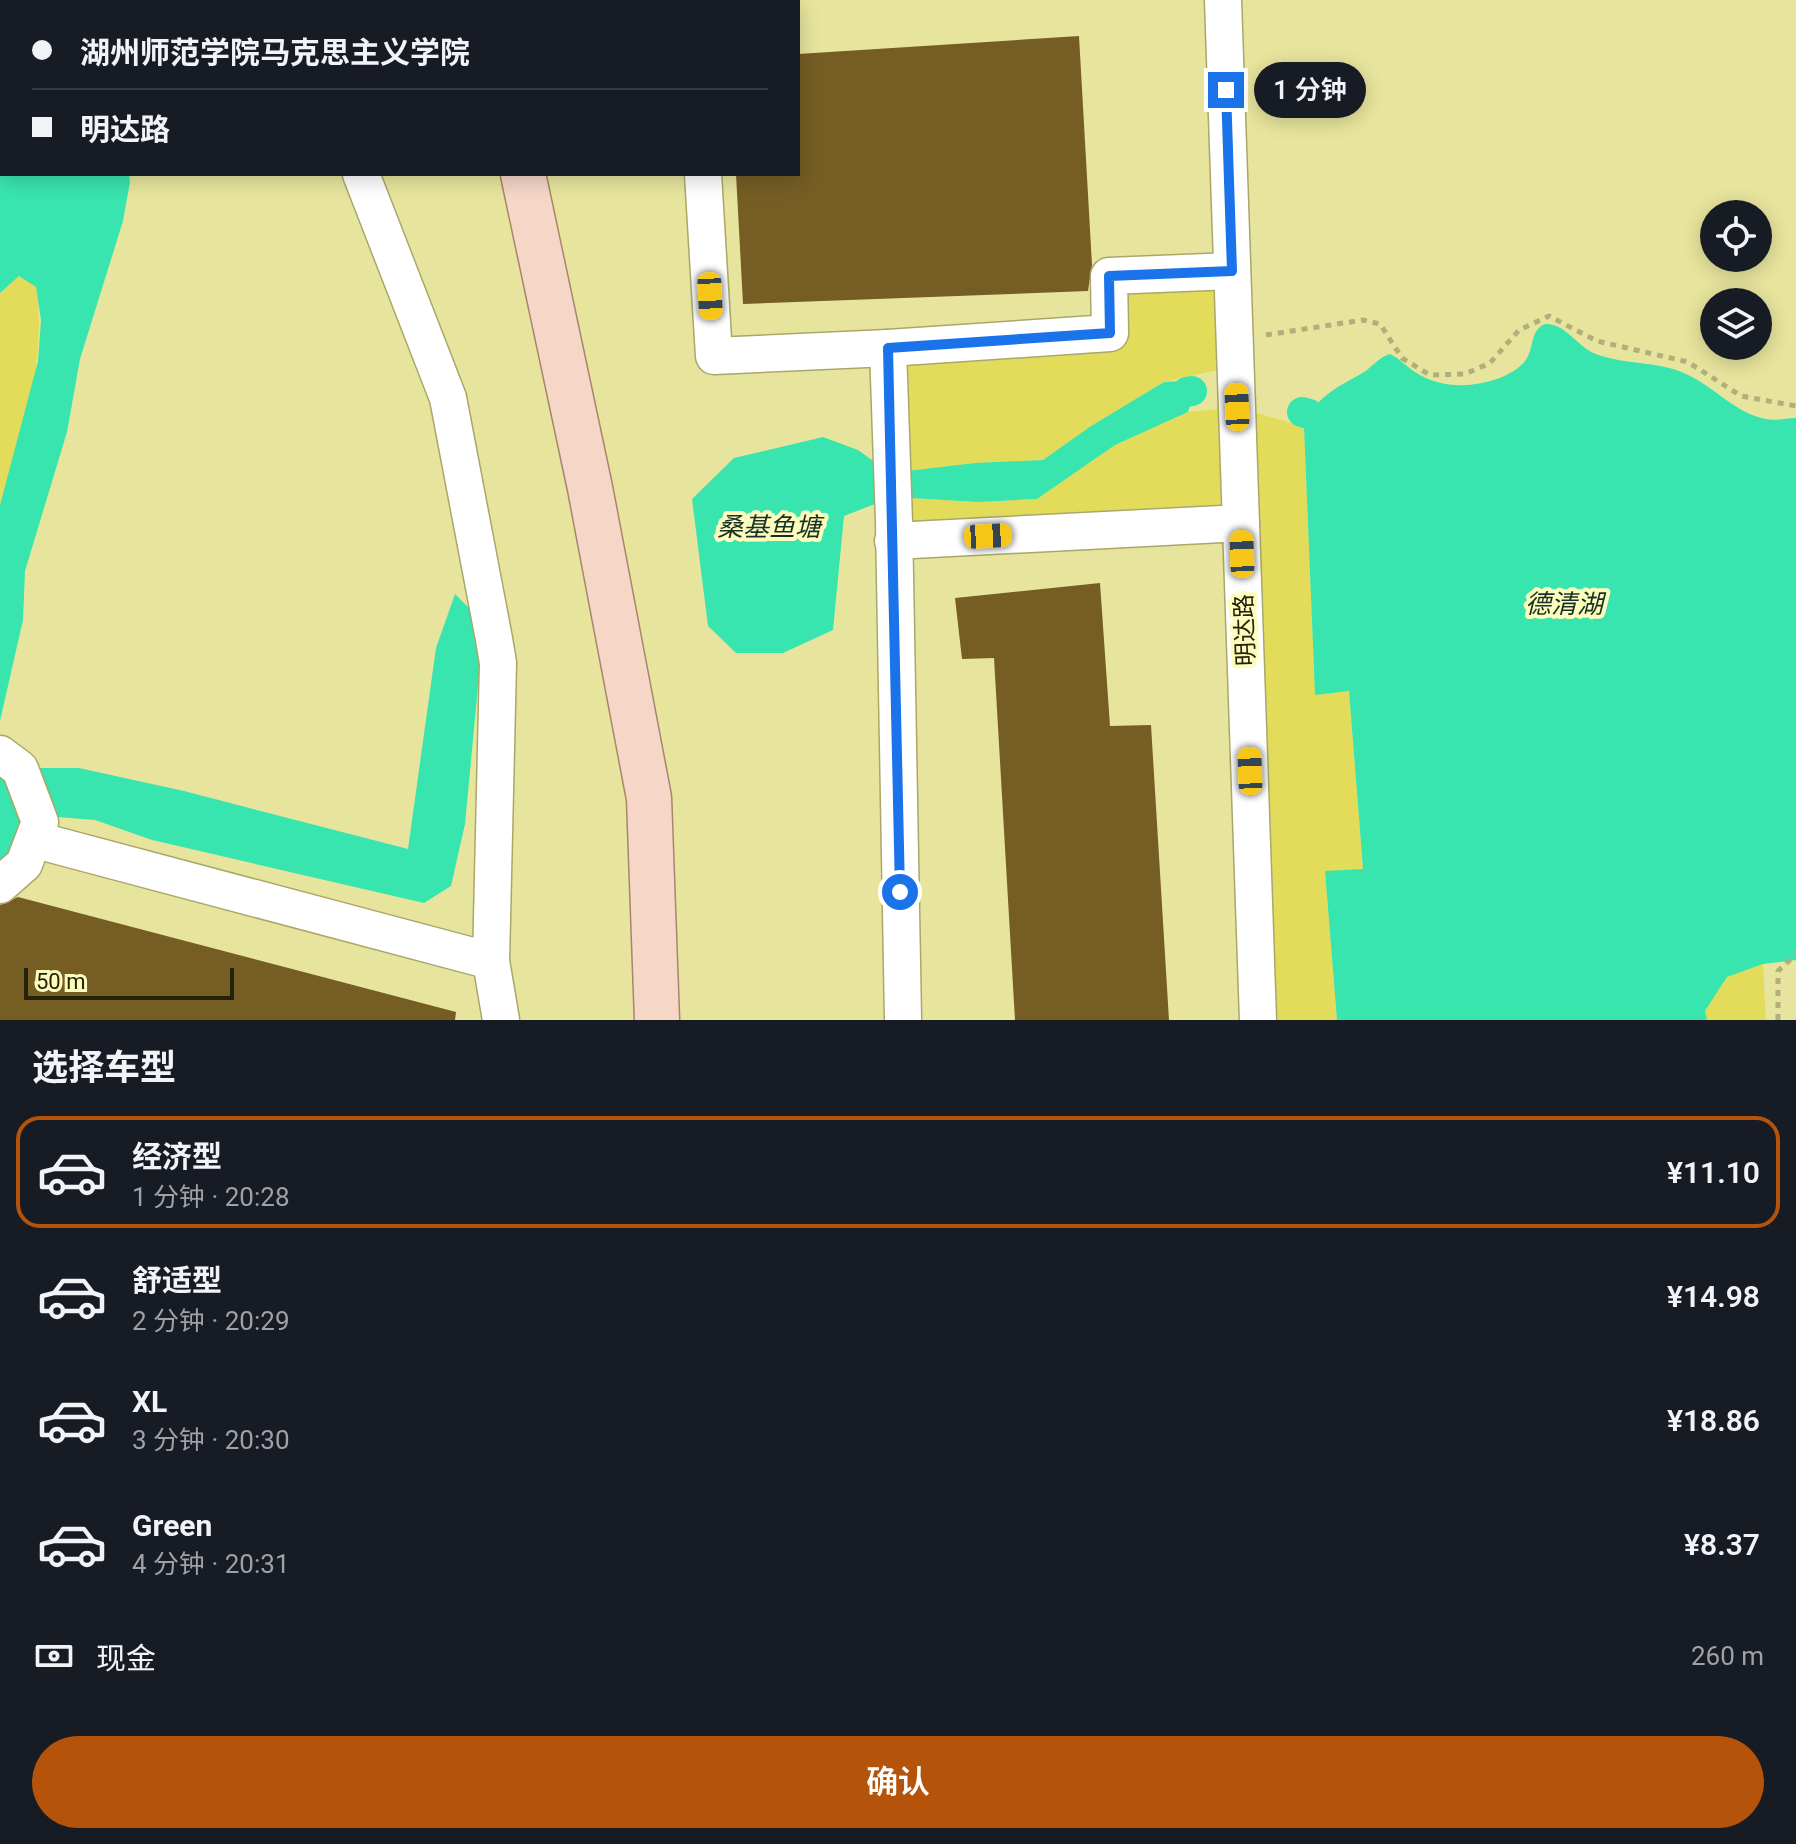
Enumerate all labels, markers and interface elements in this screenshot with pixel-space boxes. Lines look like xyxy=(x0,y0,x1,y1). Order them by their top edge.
text: 湖州师范学院马克思主义学院 xyxy=(80,35,470,70)
callout: 1 分钟 xyxy=(1254,62,1366,118)
route end xyxy=(1208,72,1244,108)
text: 1 分钟 xyxy=(1273,75,1347,105)
text: 明达路 xyxy=(80,112,170,147)
map controls xyxy=(1700,200,1772,360)
button: locate xyxy=(1700,200,1772,272)
car xyxy=(697,271,723,321)
button: layers xyxy=(1700,288,1772,360)
car xyxy=(1224,383,1250,431)
water label: 桑基鱼塘 xyxy=(717,512,825,542)
car xyxy=(963,523,1013,549)
car xyxy=(1229,530,1255,578)
water label: 德清湖 xyxy=(1525,589,1607,619)
street label: 明达路 xyxy=(1230,594,1260,666)
car xyxy=(1237,747,1263,795)
route start xyxy=(882,874,918,910)
scale bar xyxy=(24,964,234,1000)
text: 50 m xyxy=(36,969,85,994)
text: 选择车型 xyxy=(32,1047,176,1089)
icon: car xyxy=(36,1136,108,1208)
text: 经济型 xyxy=(132,1139,222,1174)
text: ¥11.10 xyxy=(1667,1155,1760,1190)
text: 1 分钟 · 20:28 xyxy=(132,1182,290,1212)
icon: car xyxy=(36,1260,108,1332)
text: 舒适型 xyxy=(132,1263,222,1298)
text: ¥14.98 xyxy=(1667,1279,1760,1314)
text: 2 分钟 · 20:29 xyxy=(132,1306,290,1336)
icon: car xyxy=(36,1384,108,1456)
text: XL xyxy=(132,1384,167,1419)
text: ¥18.86 xyxy=(1667,1403,1760,1438)
text: 3 分钟 · 20:30 xyxy=(132,1425,290,1455)
icon: car xyxy=(36,1508,108,1580)
text: Green xyxy=(132,1508,212,1543)
text: ¥8.37 xyxy=(1684,1527,1760,1562)
text: 4 分钟 · 20:31 xyxy=(132,1549,290,1579)
icon: cash xyxy=(32,1634,76,1678)
text: 现金 xyxy=(96,1641,156,1676)
text: 260 m xyxy=(1691,1641,1764,1671)
button: 确认 xyxy=(32,1736,1764,1828)

